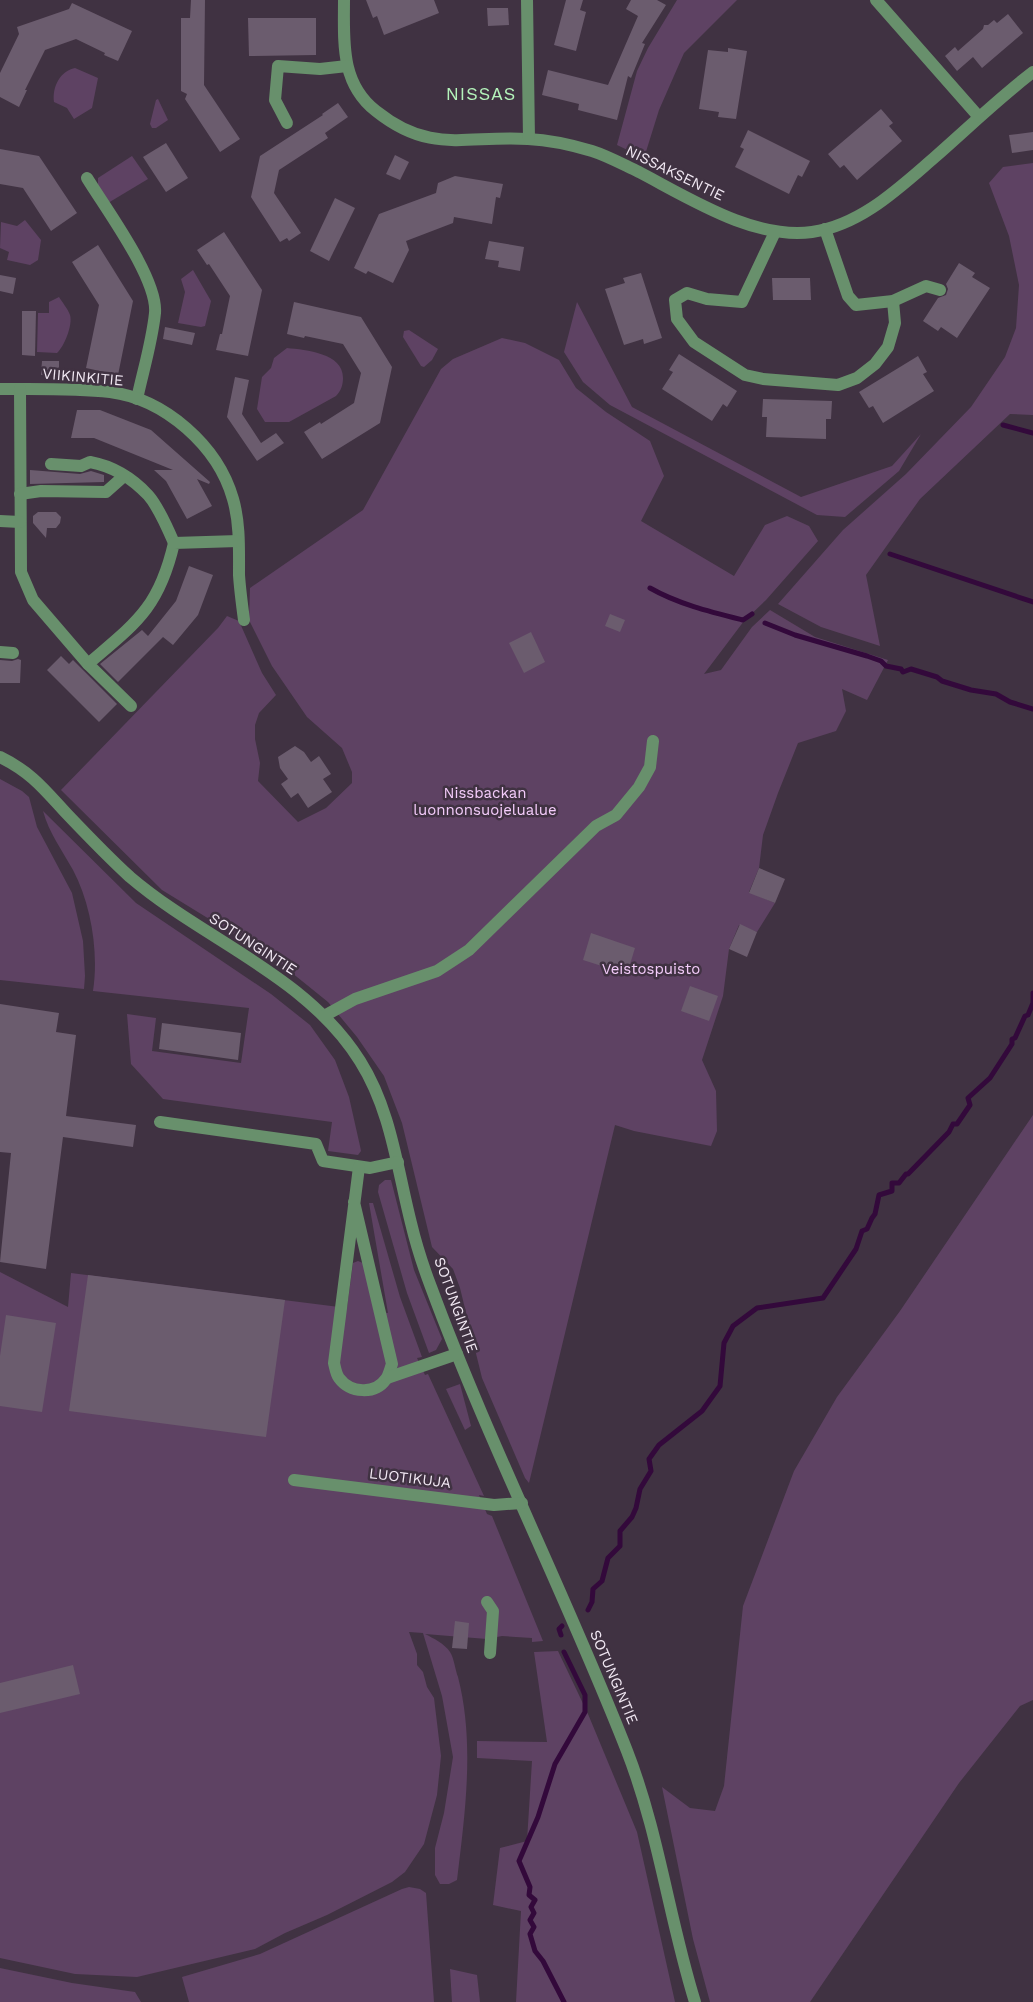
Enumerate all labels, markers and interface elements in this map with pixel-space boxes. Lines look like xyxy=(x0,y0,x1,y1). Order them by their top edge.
district label: NISSAS xyxy=(446,83,516,104)
street label: NISSAKSENTIE xyxy=(623,141,727,205)
street label: VIIKINKITIE xyxy=(42,364,124,390)
park label: Nissbackan luonnonsuojelualue xyxy=(413,784,557,819)
street label: SOTUNGINTIE xyxy=(206,909,300,979)
park label: Veistospuisto xyxy=(602,960,700,978)
street label: SOTUNGINTIE xyxy=(430,1255,482,1355)
street label: LUOTIKUJA xyxy=(368,1464,452,1492)
street label: SOTUNGINTIE xyxy=(586,1627,642,1727)

